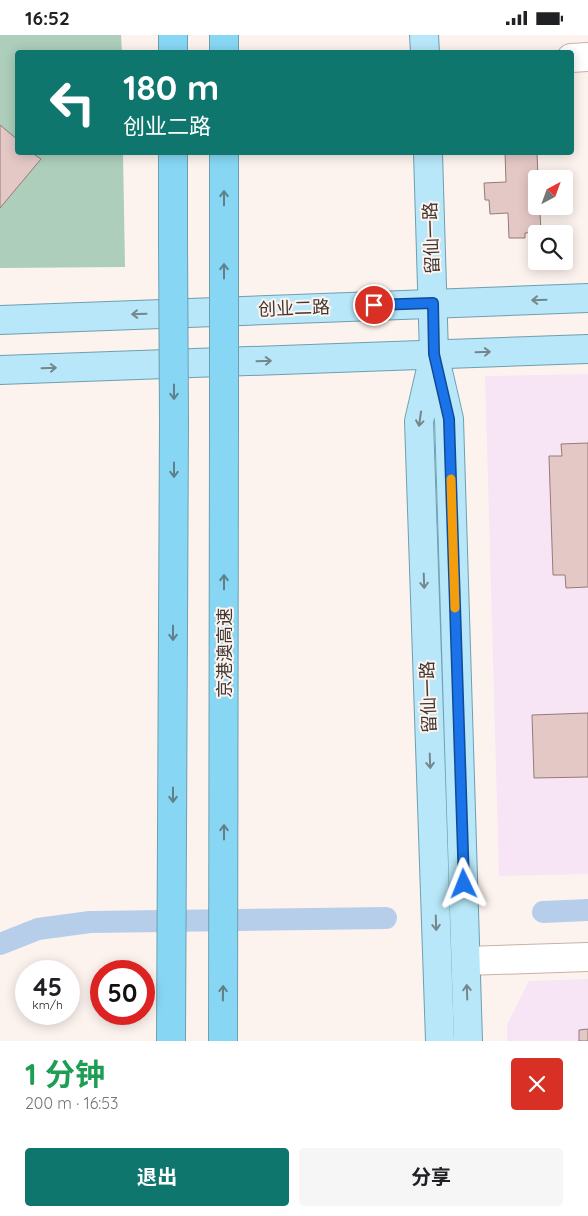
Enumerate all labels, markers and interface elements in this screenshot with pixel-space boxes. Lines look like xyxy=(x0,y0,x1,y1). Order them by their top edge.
text: 16:52 xyxy=(25,6,70,30)
text: 180 m xyxy=(123,65,219,109)
icon: left xyxy=(40,70,105,135)
text: 创业二路 xyxy=(123,112,211,140)
north arrow xyxy=(528,170,572,215)
map controls xyxy=(528,170,573,270)
one-way arrow xyxy=(219,190,229,206)
street label: 留仙一路 xyxy=(418,202,444,274)
button: search xyxy=(528,225,573,270)
one-way arrow xyxy=(219,263,229,280)
pin xyxy=(353,284,395,326)
icon: arrive xyxy=(360,291,388,319)
street label: 创业二路 xyxy=(258,295,330,321)
one-way arrow xyxy=(532,295,548,304)
one-way arrow xyxy=(131,310,147,319)
one-way arrow xyxy=(475,348,491,357)
one-way arrow xyxy=(255,356,271,365)
one-way arrow xyxy=(40,364,56,373)
one-way arrow xyxy=(169,383,179,399)
one-way arrow xyxy=(415,410,425,426)
one-way arrow xyxy=(169,462,179,478)
one-way arrow xyxy=(419,572,429,589)
one-way arrow xyxy=(219,574,229,590)
street label: 京港澳高速 xyxy=(213,608,236,698)
one-way arrow xyxy=(168,624,178,641)
street label: 留仙一路 xyxy=(415,661,441,733)
one-way arrow xyxy=(426,752,435,768)
one-way arrow xyxy=(168,787,178,803)
one-way arrow xyxy=(219,824,229,840)
position arrow xyxy=(437,857,489,909)
one-way arrow xyxy=(431,914,441,931)
speed limit sign: 50 xyxy=(90,960,155,1025)
text: 45 xyxy=(33,971,62,1002)
one-way arrow xyxy=(462,985,472,1001)
one-way arrow xyxy=(219,986,228,1002)
text: km/h xyxy=(32,997,63,1012)
text: 1 分钟 xyxy=(25,1055,105,1093)
button: close xyxy=(511,1058,563,1110)
text: 200 m · 16:53 xyxy=(25,1093,118,1113)
button: 退出 xyxy=(25,1148,289,1206)
button: 分享 xyxy=(299,1148,563,1206)

